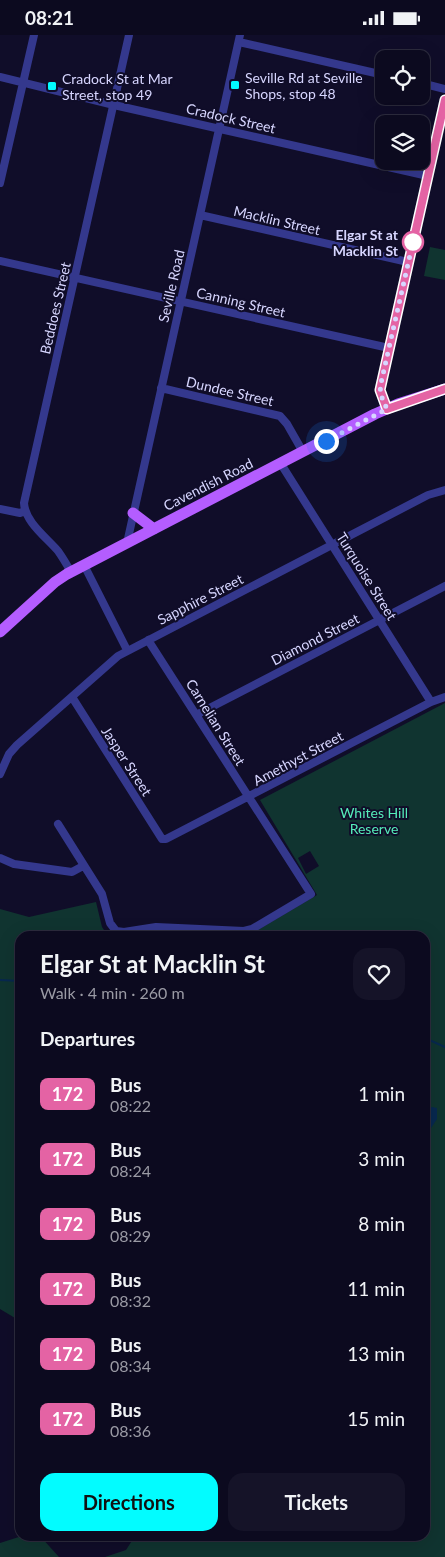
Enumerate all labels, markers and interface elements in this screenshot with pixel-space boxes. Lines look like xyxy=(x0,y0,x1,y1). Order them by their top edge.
text: 08:21 xyxy=(25,6,74,29)
map controls xyxy=(375,50,430,170)
button: locate xyxy=(375,50,430,105)
place label: Seville Rd at Seville Shops, stop 48 xyxy=(245,69,363,102)
place label: Cradock St at Mar Street, stop 49 xyxy=(62,70,173,103)
marker: Seville Rd at Seville Shops, stop 48 xyxy=(229,79,241,91)
marker: Cradock St at Mar Street, stop 49 xyxy=(46,80,58,92)
street label: Cradock Street xyxy=(185,99,277,137)
button: layers xyxy=(375,115,430,170)
street label: Macklin Street xyxy=(232,202,322,238)
place label: Elgar St at Macklin St xyxy=(333,226,399,259)
marker: Elgar St at Macklin St xyxy=(402,231,424,253)
street label: Seville Road xyxy=(154,248,188,324)
street label: Beddoes Street xyxy=(36,260,74,356)
street label: Canning Street xyxy=(195,284,287,320)
street label: Dundee Street xyxy=(185,373,275,409)
your location xyxy=(314,429,339,454)
street label: Cavendish Road xyxy=(160,454,256,514)
street label: Turquoise Street xyxy=(333,529,401,623)
street label: Sapphire Street xyxy=(154,570,246,628)
street label: Diamond Street xyxy=(268,610,362,668)
street label: Carnelian Street xyxy=(183,676,249,768)
street label: Jasper Street xyxy=(98,723,156,799)
street label: Amethyst Street xyxy=(250,727,346,789)
park label: Whites Hill Reserve xyxy=(340,804,408,837)
button: heart xyxy=(353,948,405,1000)
text: Elgar St at Macklin St xyxy=(40,949,265,978)
text: Walk · 4 min · 260 m xyxy=(40,983,185,1002)
text: Departures xyxy=(40,1027,135,1050)
text: Bus xyxy=(110,1073,141,1096)
text: 1 min xyxy=(358,1082,405,1105)
text: 172 xyxy=(52,1083,83,1105)
text: 08:22 xyxy=(110,1096,151,1115)
text: Bus xyxy=(110,1138,141,1161)
text: 3 min xyxy=(358,1147,405,1170)
text: 172 xyxy=(52,1148,83,1170)
text: 08:24 xyxy=(110,1161,151,1180)
text: Bus xyxy=(110,1203,141,1226)
text: 8 min xyxy=(358,1212,405,1235)
text: 172 xyxy=(52,1213,83,1235)
text: 08:29 xyxy=(110,1226,151,1245)
text: Bus xyxy=(110,1268,141,1291)
text: 11 min xyxy=(347,1277,405,1300)
text: 172 xyxy=(52,1278,83,1300)
text: 08:32 xyxy=(110,1291,151,1310)
text: Bus xyxy=(110,1333,141,1356)
text: 13 min xyxy=(347,1342,405,1365)
text: 172 xyxy=(52,1343,83,1365)
text: 08:34 xyxy=(110,1356,151,1375)
text: Bus xyxy=(110,1398,141,1421)
text: 15 min xyxy=(347,1407,405,1430)
text: 172 xyxy=(52,1408,83,1430)
text: 08:36 xyxy=(110,1421,151,1440)
button: Directions xyxy=(40,1473,218,1531)
button: Tickets xyxy=(228,1473,405,1531)

